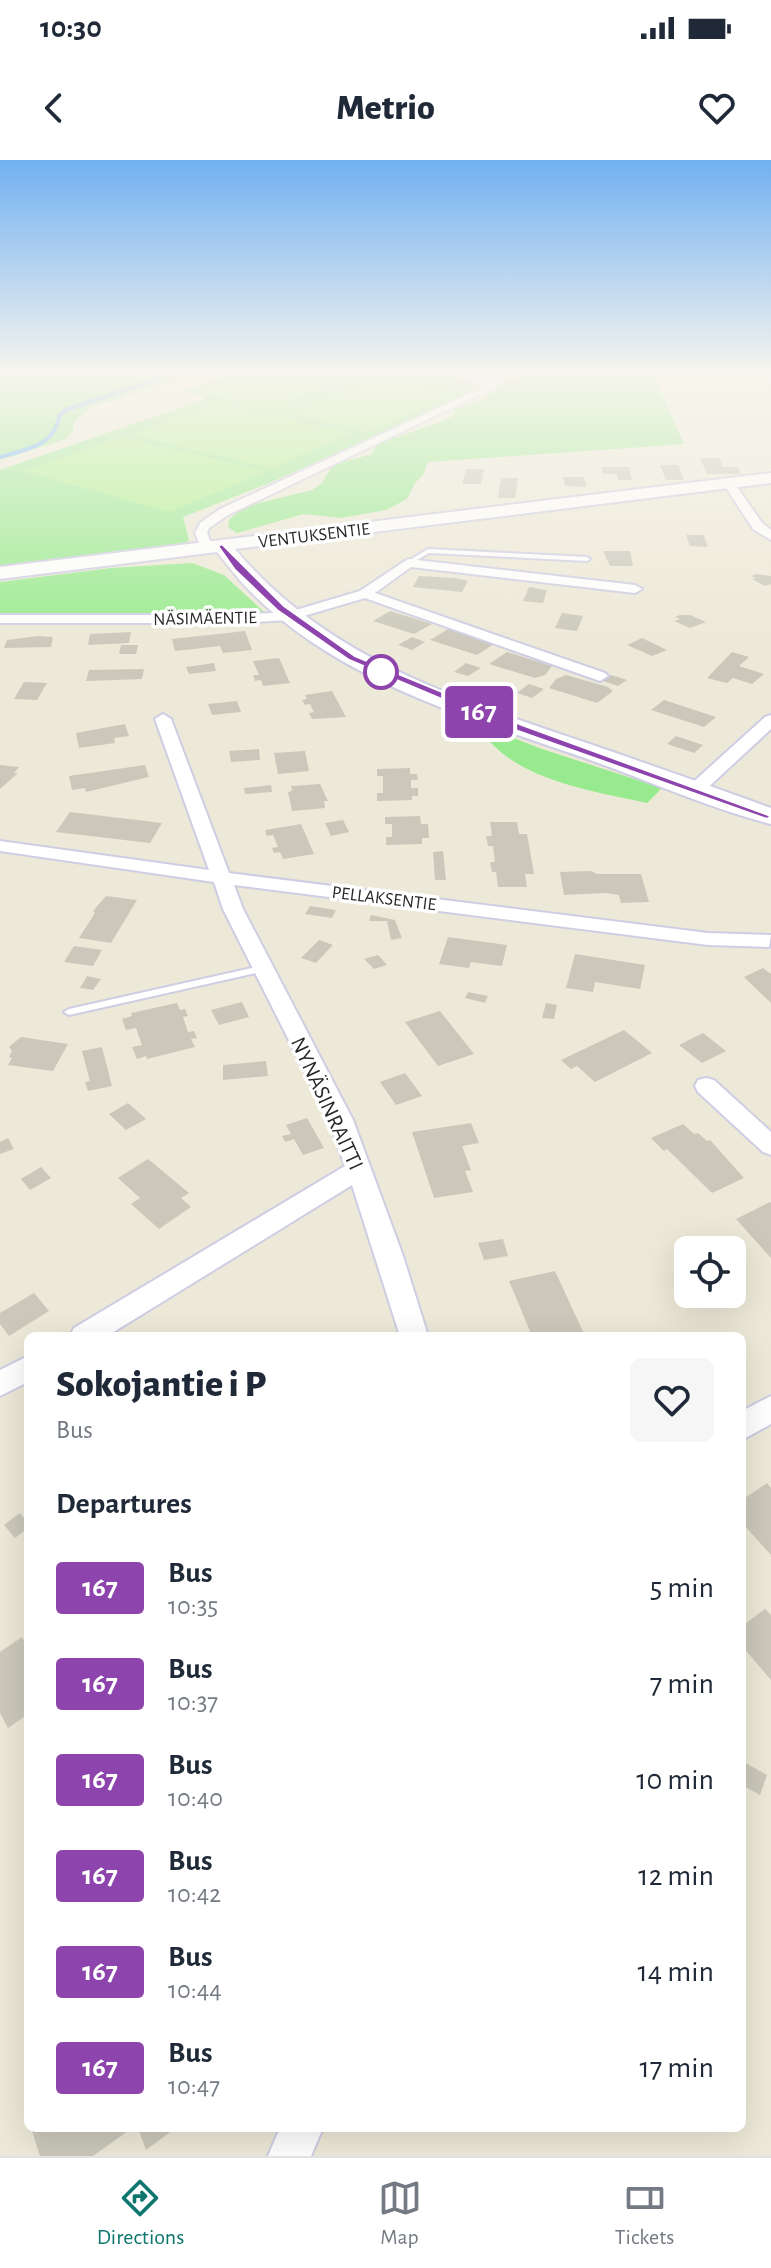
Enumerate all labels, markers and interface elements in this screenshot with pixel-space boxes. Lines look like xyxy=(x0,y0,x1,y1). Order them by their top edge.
text: 10:30 xyxy=(40,13,102,43)
icon: back xyxy=(32,86,76,130)
icon: heart xyxy=(695,86,739,130)
text: Metrio xyxy=(336,90,435,126)
street label: VENTUKSENTIE xyxy=(257,520,371,552)
street label: NÄSIMÄENTIE xyxy=(153,607,257,629)
unlabelled marker xyxy=(364,655,398,689)
line badge: 167 xyxy=(433,686,525,738)
text: 167 xyxy=(461,698,497,726)
street label: PELLAKSENTIE xyxy=(331,884,437,914)
street label: NYNÄSINRAITTI xyxy=(287,1034,367,1173)
map controls xyxy=(674,1236,746,1308)
button: locate xyxy=(674,1236,746,1308)
button: heart xyxy=(630,1358,714,1442)
text: Sokojantie i P xyxy=(56,1366,266,1404)
text: Bus xyxy=(56,1417,93,1443)
text: Departures xyxy=(56,1489,192,1519)
text: Bus xyxy=(168,1558,213,1588)
text: 5 min xyxy=(650,1573,714,1603)
text: 167 xyxy=(82,1574,118,1602)
text: 10:35 xyxy=(168,1593,218,1619)
text: Bus xyxy=(168,1654,213,1684)
text: 7 min xyxy=(650,1669,714,1699)
text: 167 xyxy=(82,1670,118,1698)
text: 10:37 xyxy=(168,1689,218,1715)
text: Bus xyxy=(168,1750,213,1780)
text: 10 min xyxy=(636,1765,714,1795)
text: 167 xyxy=(82,1766,118,1794)
text: 10:40 xyxy=(168,1785,223,1811)
text: Bus xyxy=(168,1846,213,1876)
text: 12 min xyxy=(638,1861,714,1891)
text: 167 xyxy=(82,1862,118,1890)
text: 10:42 xyxy=(168,1881,221,1907)
text: Bus xyxy=(168,1942,213,1972)
text: 14 min xyxy=(638,1957,714,1987)
text: 167 xyxy=(82,1958,118,1986)
text: 10:44 xyxy=(168,1977,222,2003)
text: Bus xyxy=(168,2038,213,2068)
text: 17 min xyxy=(639,2053,714,2083)
text: 167 xyxy=(82,2054,118,2082)
text: 10:47 xyxy=(168,2073,220,2099)
tab: Directions xyxy=(97,2176,184,2250)
tab: Map xyxy=(378,2176,422,2250)
tab: Tickets xyxy=(615,2176,674,2250)

